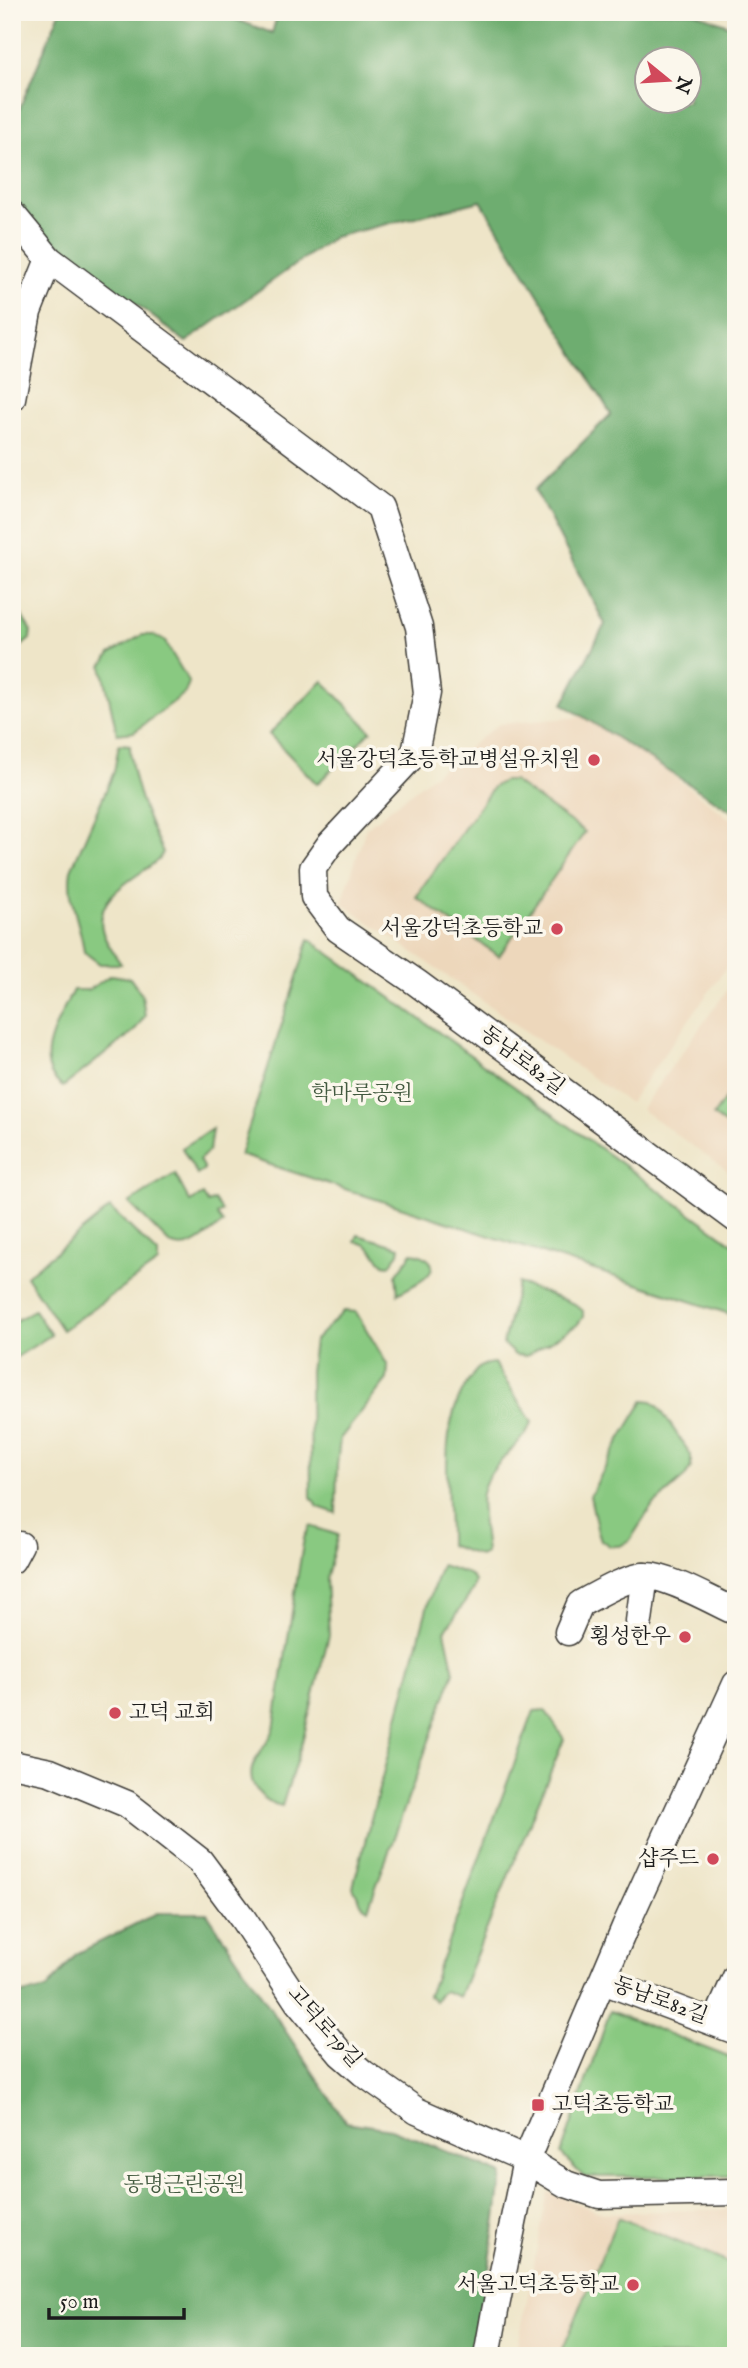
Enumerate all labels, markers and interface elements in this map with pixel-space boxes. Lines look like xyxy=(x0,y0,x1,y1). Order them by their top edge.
north arrow xyxy=(632,46,702,116)
text: N xyxy=(668,72,697,97)
place label: 서울강덕초등학교병설유치원 xyxy=(316,747,580,774)
marker: 서울강덕초등학교병설유치원 xyxy=(586,752,602,768)
place label: 서울강덕초등학교 xyxy=(381,916,543,943)
marker: 서울강덕초등학교 xyxy=(549,921,565,937)
street label: 동남로82길 xyxy=(474,1020,570,1102)
park label: 학마루공원 xyxy=(311,1081,413,1108)
place label: 횡성한우 xyxy=(590,1624,671,1651)
marker: 횡성한우 xyxy=(677,1629,693,1645)
place label: 고덕 교회 xyxy=(129,1700,215,1727)
marker: 고덕 교회 xyxy=(107,1705,123,1721)
place label: 샵주드 xyxy=(638,1846,699,1873)
marker: 샵주드 xyxy=(705,1851,721,1867)
street label: 동남로82길 xyxy=(609,1971,711,2031)
street label: 고덕로79길 xyxy=(281,1980,367,2074)
place label: 고덕초등학교 xyxy=(552,2092,674,2119)
marker: 고덕초등학교 xyxy=(530,2097,546,2113)
park label: 동명근린공원 xyxy=(123,2172,245,2199)
place label: 서울고덕초등학교 xyxy=(457,2272,619,2299)
scale bar xyxy=(49,2277,184,2321)
marker: 서울고덕초등학교 xyxy=(625,2277,641,2293)
text: 50 m xyxy=(60,2289,99,2316)

